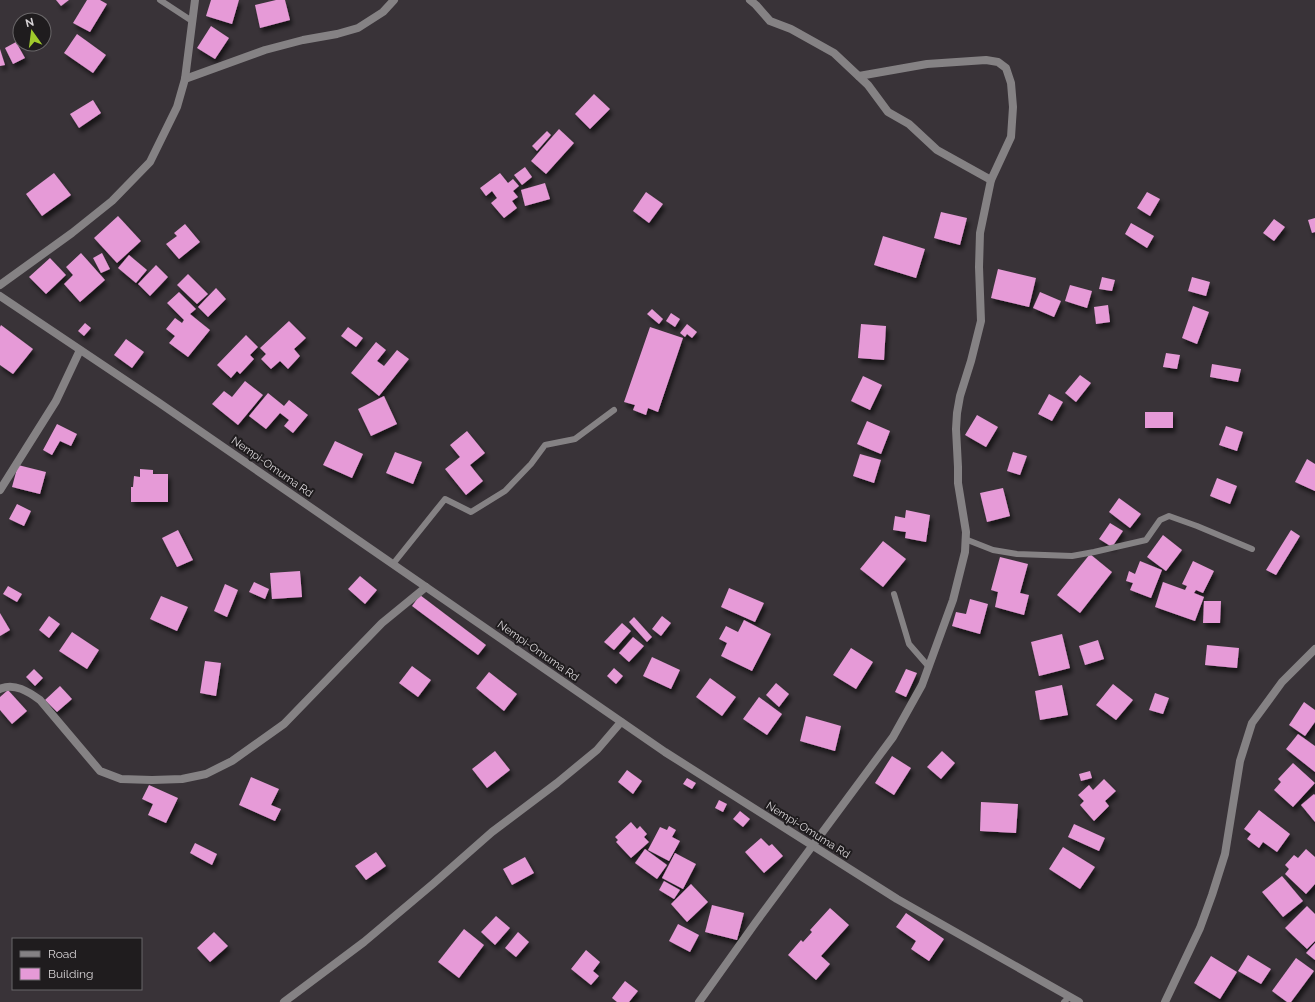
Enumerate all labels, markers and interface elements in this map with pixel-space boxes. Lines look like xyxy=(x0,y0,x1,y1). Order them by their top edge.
north arrow xyxy=(12,12,52,52)
text: N xyxy=(24,15,35,30)
street label: Nempi-Omuma Rd xyxy=(229,434,315,500)
street label: Nempi-Omuma Rd xyxy=(495,618,581,684)
street label: Nempi-Omuma Rd xyxy=(764,799,852,861)
legend xyxy=(12,938,142,990)
text: Road xyxy=(48,947,77,961)
text: Building xyxy=(48,967,94,981)

